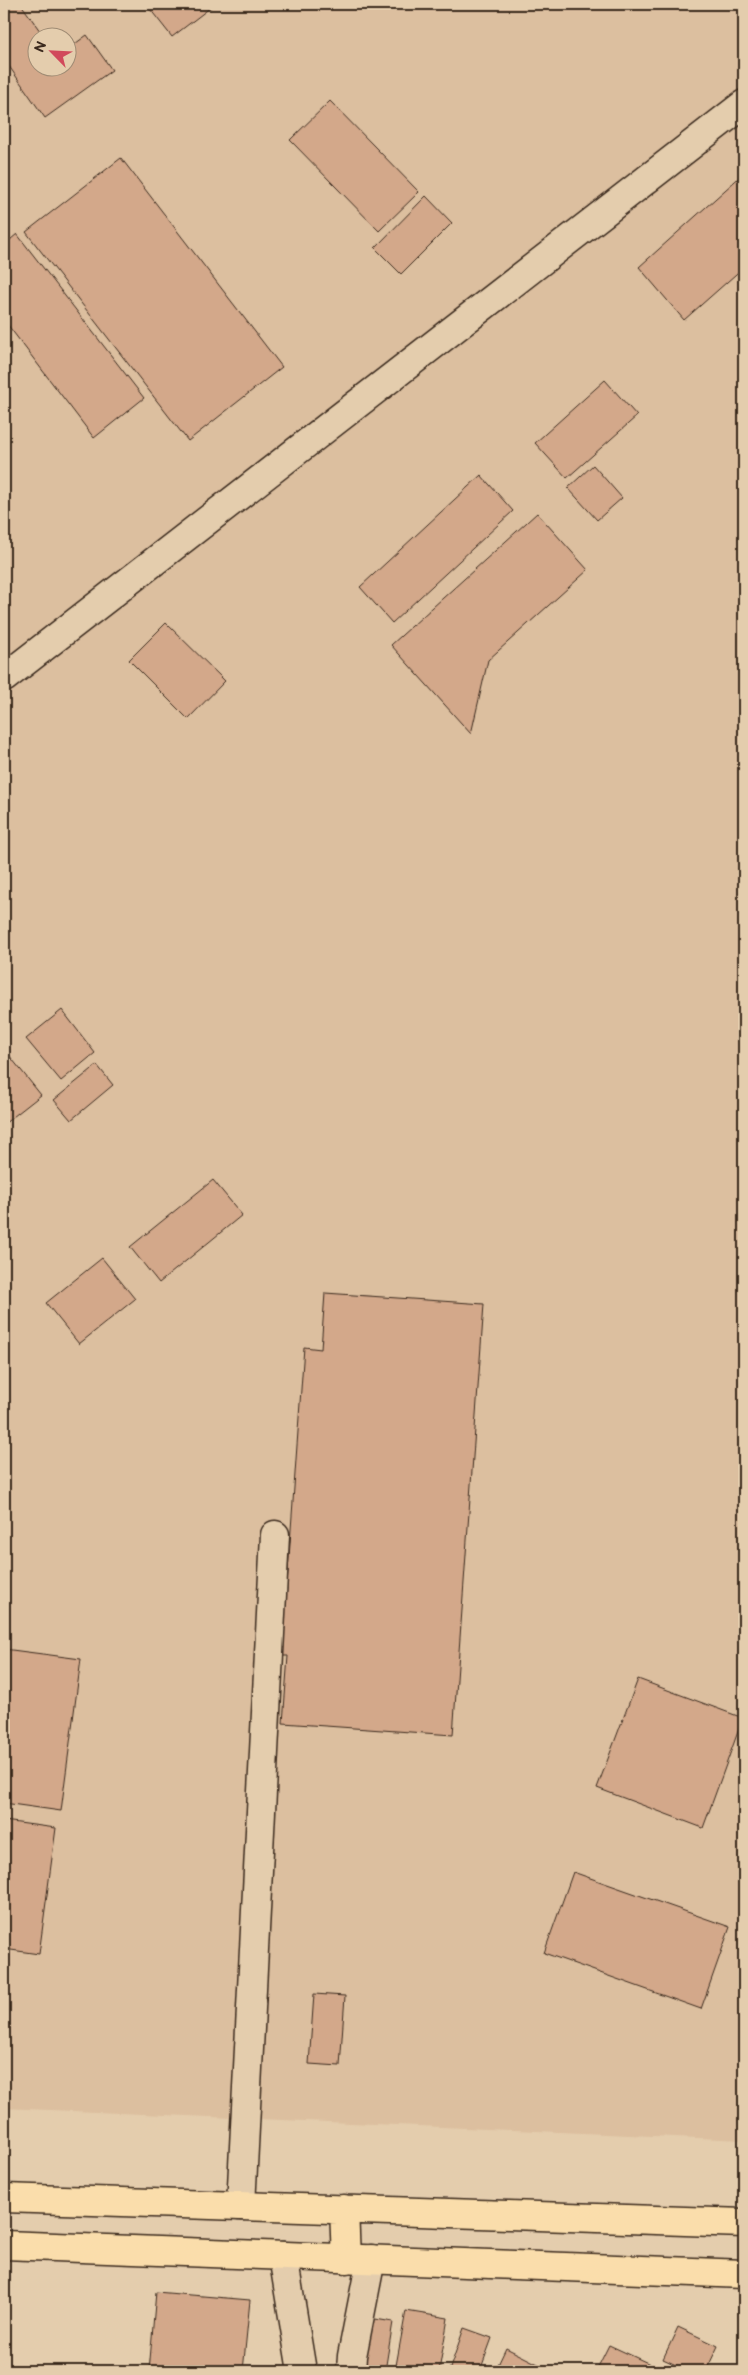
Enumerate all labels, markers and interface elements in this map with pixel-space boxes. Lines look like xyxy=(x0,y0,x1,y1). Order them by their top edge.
north arrow xyxy=(28,28,78,78)
text: N xyxy=(31,39,50,55)

